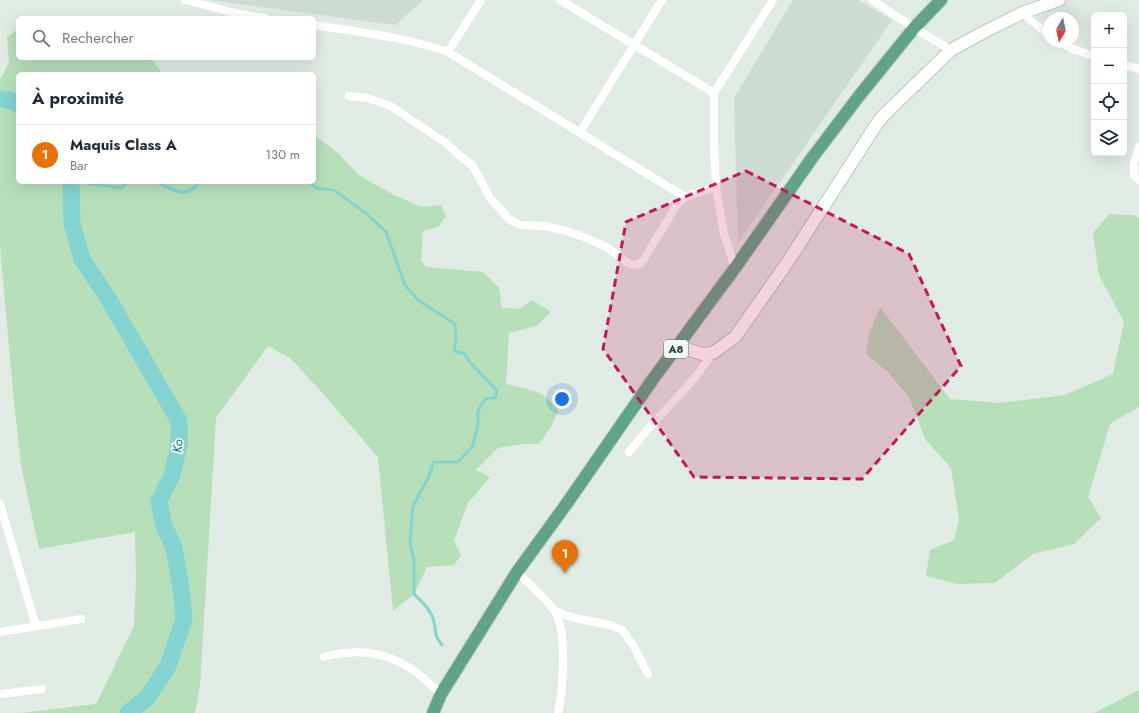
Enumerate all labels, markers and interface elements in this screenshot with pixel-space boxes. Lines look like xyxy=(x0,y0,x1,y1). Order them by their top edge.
north arrow xyxy=(1043,12,1079,48)
map controls xyxy=(1091,12,1127,156)
button: + xyxy=(1091,12,1127,48)
search box xyxy=(16,16,316,60)
icon: search xyxy=(30,27,52,49)
text: Rechercher xyxy=(62,27,134,49)
button: − xyxy=(1091,48,1127,84)
button: locate xyxy=(1091,84,1127,120)
text: À proximité xyxy=(32,86,124,110)
button: layers xyxy=(1091,120,1127,156)
text: Maquis Class A xyxy=(70,134,177,156)
text: 1 xyxy=(42,145,48,164)
text: 130 m xyxy=(265,145,300,164)
text: Bar xyxy=(70,156,88,175)
road number: A8 xyxy=(664,340,688,358)
your location xyxy=(552,389,572,409)
water label: Ko xyxy=(167,438,188,454)
pin: 1 xyxy=(552,540,578,573)

